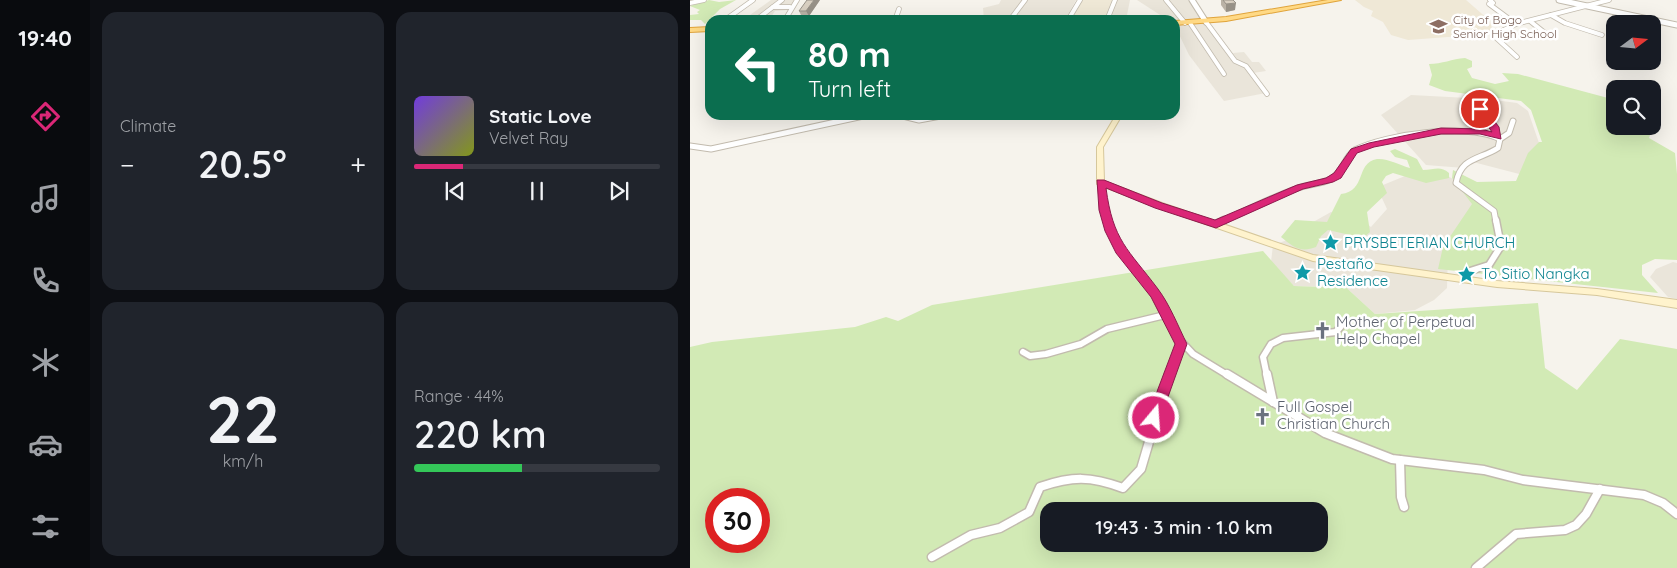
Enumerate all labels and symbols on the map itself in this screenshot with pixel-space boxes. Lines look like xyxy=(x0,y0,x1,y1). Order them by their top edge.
place label: City of Bogo Senior High School xyxy=(1453,12,1557,41)
north arrow xyxy=(1606,15,1661,70)
school or university icon: City of Bogo Senior High School xyxy=(1429,17,1449,37)
pin xyxy=(1459,88,1501,130)
place icon: PRYSBETERIAN CHURCH xyxy=(1320,233,1340,253)
place label: PRYSBETERIAN CHURCH xyxy=(1344,233,1515,252)
place label: Pestaño Residence xyxy=(1317,254,1388,290)
place icon: Pestaño Residence xyxy=(1293,263,1313,283)
place icon: To Sitio Nangka xyxy=(1457,264,1477,284)
place label: To Sitio Nangka xyxy=(1481,264,1590,283)
place label: Mother of Perpetual Help Chapel xyxy=(1336,312,1475,348)
church icon: Mother of Perpetual Help Chapel xyxy=(1312,321,1332,341)
position arrow xyxy=(1127,391,1179,443)
place label: Full Gospel Christian Church xyxy=(1277,397,1390,433)
church icon: Full Gospel Christian Church xyxy=(1253,406,1273,426)
speed limit sign: 30 xyxy=(705,488,770,553)

